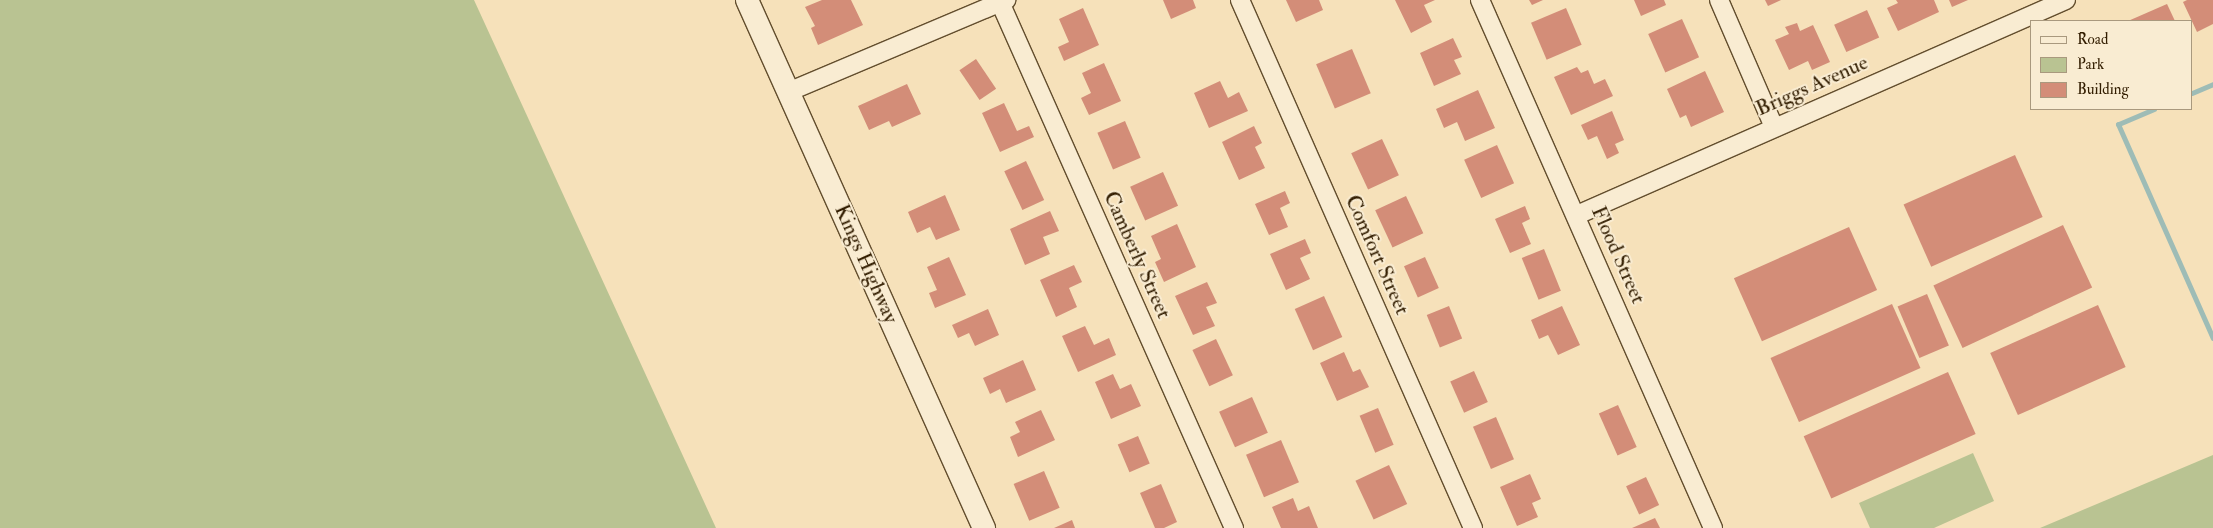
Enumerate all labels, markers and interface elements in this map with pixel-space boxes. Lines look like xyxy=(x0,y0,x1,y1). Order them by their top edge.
legend xyxy=(2030,20,2193,110)
text: Road xyxy=(2077,30,2108,49)
street label: Briggs Avenue xyxy=(1752,50,1872,122)
text: Park xyxy=(2077,55,2104,74)
text: Building xyxy=(2077,80,2129,99)
street label: Camberly Street xyxy=(1098,188,1176,322)
street label: Comfort Street xyxy=(1339,191,1415,319)
street label: Kings Highway xyxy=(829,201,903,327)
street label: Flood Street xyxy=(1585,202,1651,308)

